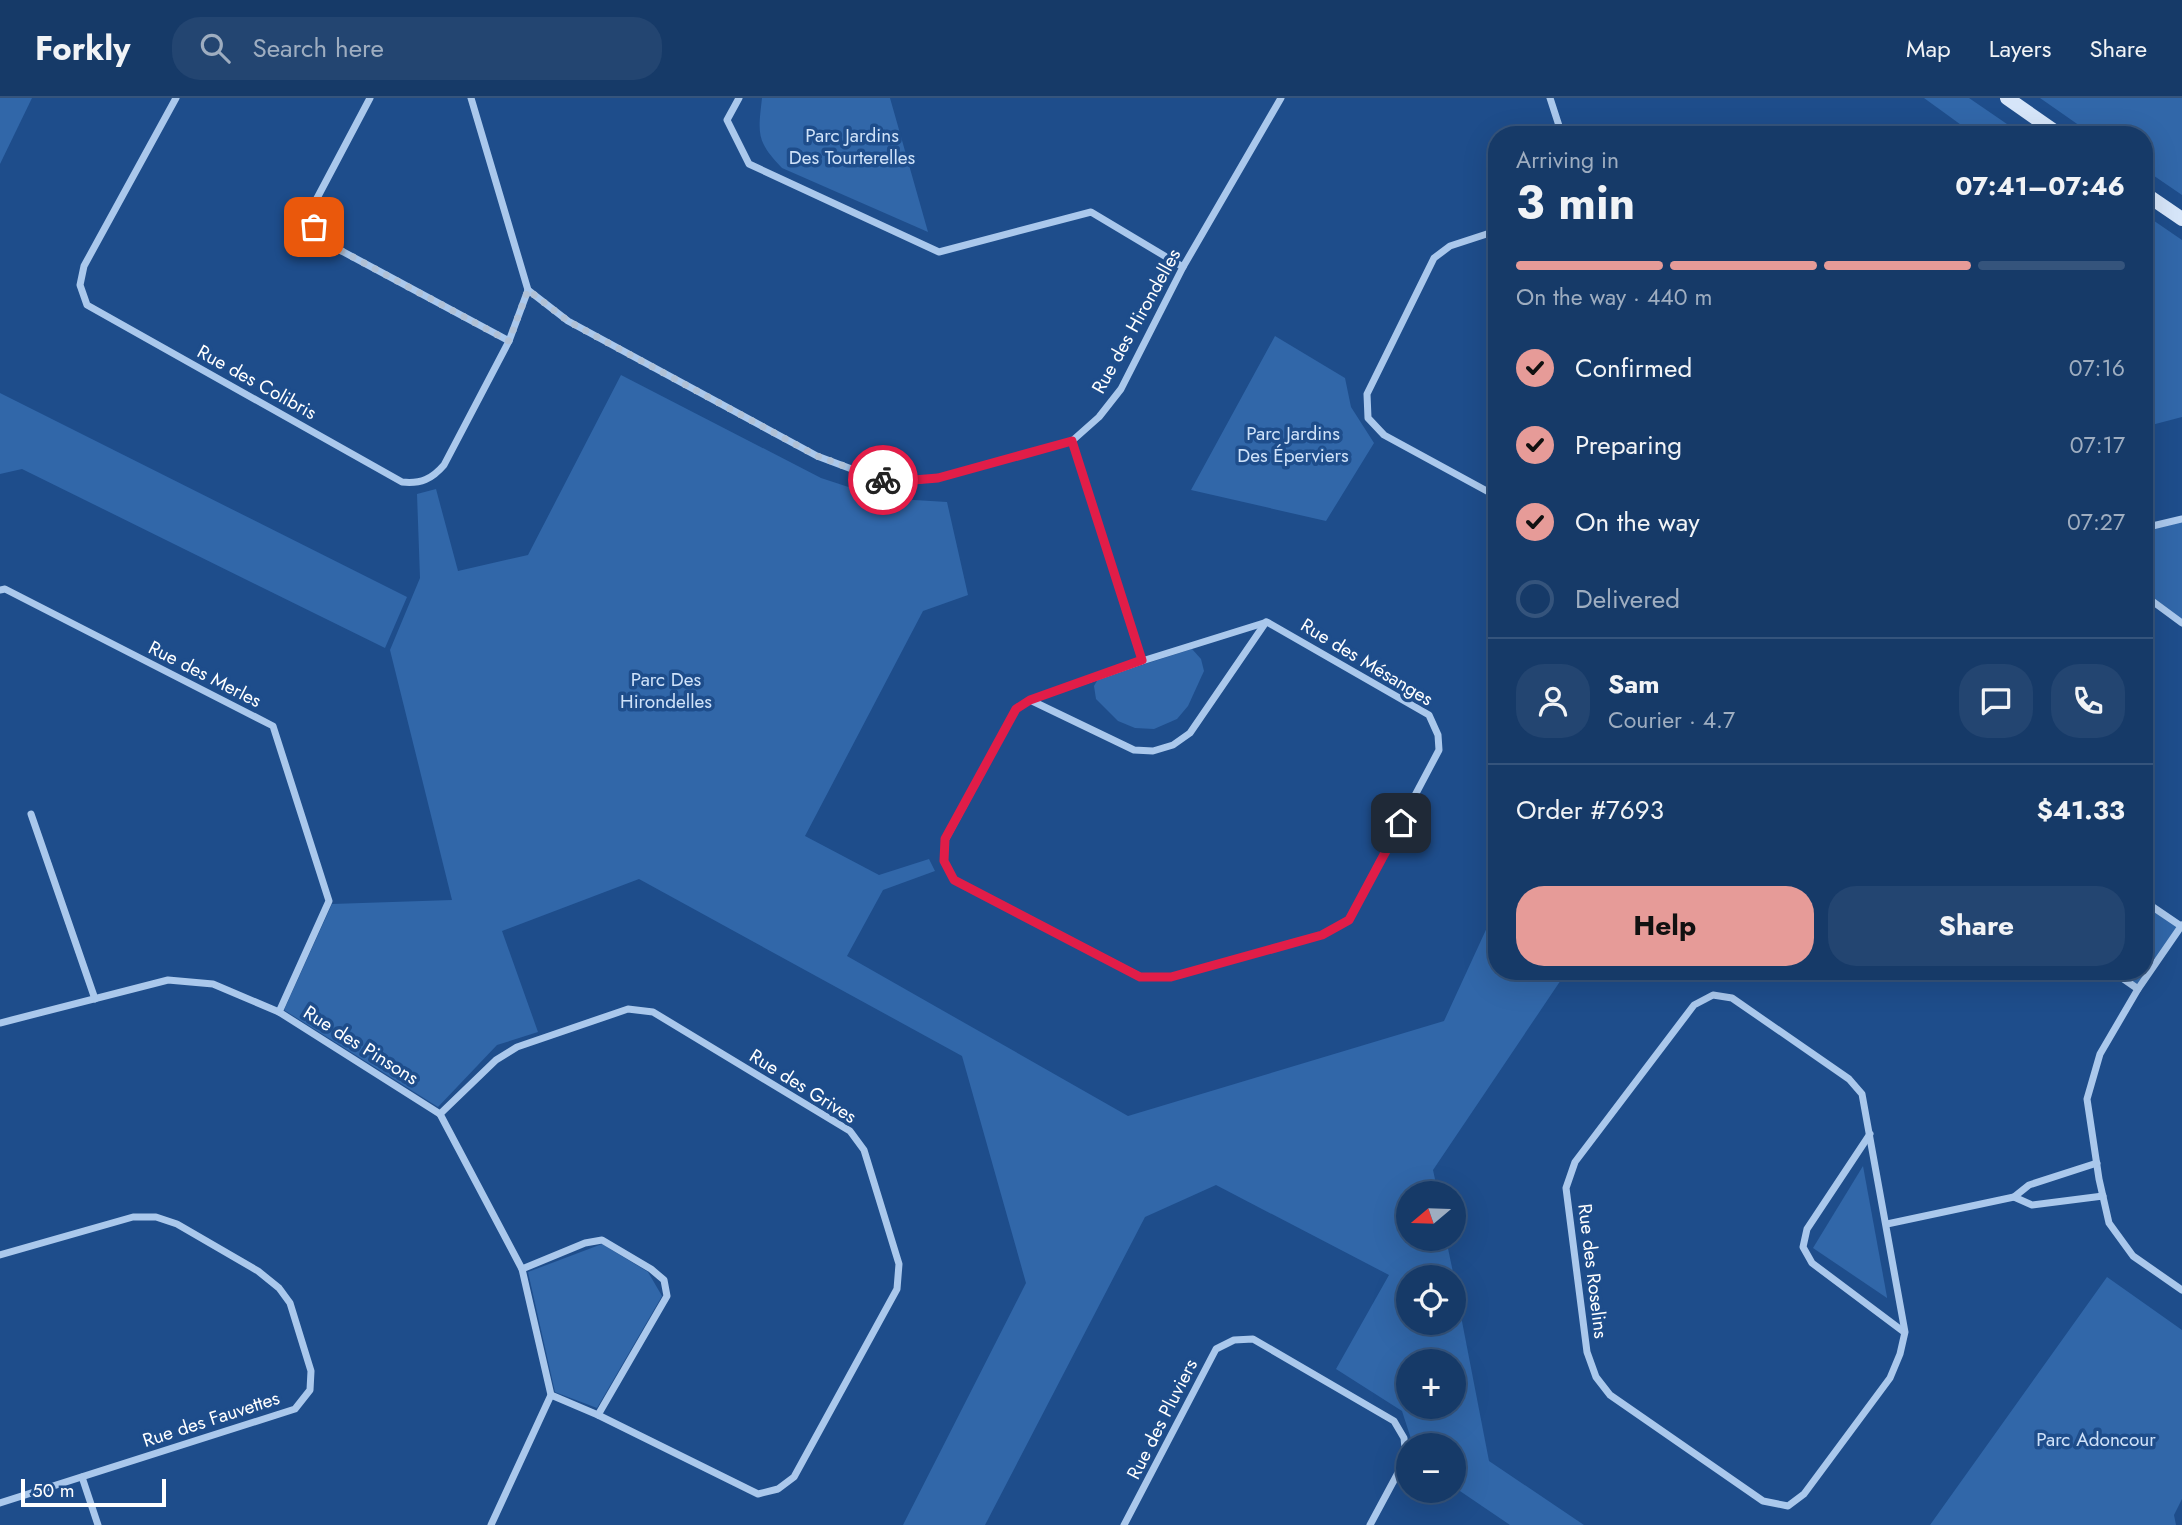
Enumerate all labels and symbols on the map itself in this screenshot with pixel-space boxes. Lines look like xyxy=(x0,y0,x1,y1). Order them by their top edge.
park label: Parc Jardins Des Tourterelles xyxy=(789,122,916,171)
pin xyxy=(284,197,344,257)
street label: Rue des Hirondelles xyxy=(1085,243,1187,398)
street label: Rue des Colibris xyxy=(192,338,322,426)
park label: Parc Jardins Des Éperviers xyxy=(1237,420,1349,469)
courier xyxy=(848,445,918,515)
street label: Rue des Mésanges xyxy=(1296,612,1439,712)
street label: Rue des Merles xyxy=(144,634,266,714)
park label: Parc Des Hirondelles xyxy=(620,666,712,715)
pin xyxy=(1371,793,1431,853)
street label: Rue des Pinsons xyxy=(298,999,424,1091)
street label: Rue des Grives xyxy=(744,1042,862,1130)
north arrow xyxy=(1396,1181,1466,1251)
street label: Rue des Roselins xyxy=(1571,1202,1615,1340)
street label: Rue des Pluviers xyxy=(1120,1354,1204,1484)
street label: Rue des Fauvettes xyxy=(139,1384,283,1454)
park label: Parc Adoncour xyxy=(2036,1426,2156,1453)
scale bar xyxy=(21,1476,166,1508)

